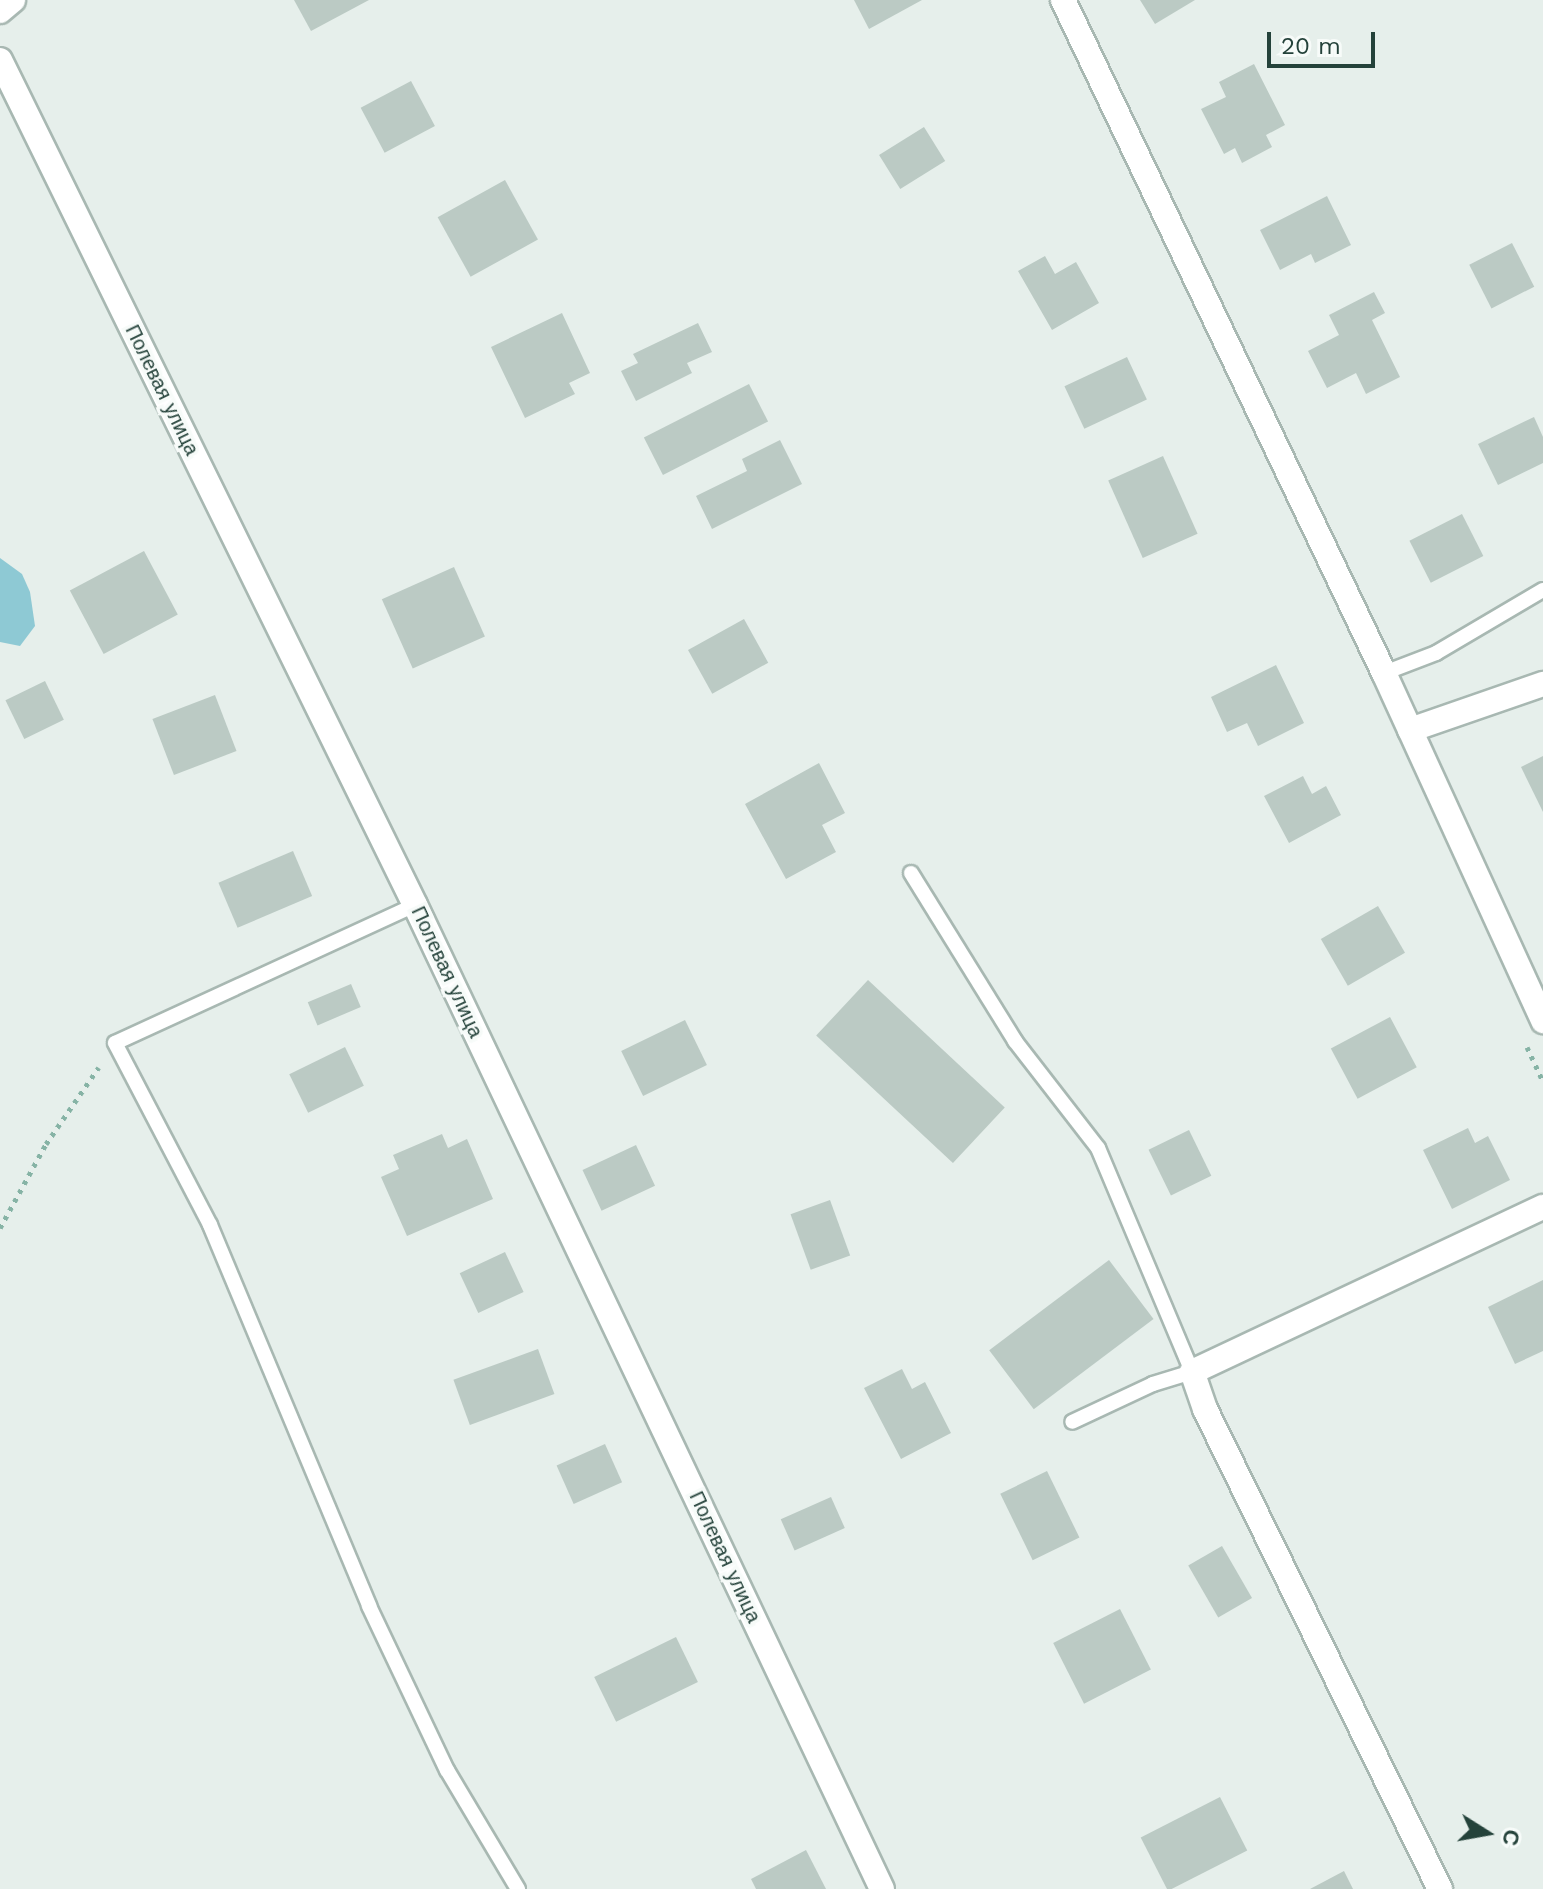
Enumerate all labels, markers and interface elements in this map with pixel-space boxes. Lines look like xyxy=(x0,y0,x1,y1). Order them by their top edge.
scale bar xyxy=(1271,16,1379,66)
text: 20 m xyxy=(1281,32,1341,60)
street label: Полевая улица xyxy=(120,321,204,459)
street label: Полевая улица xyxy=(406,903,488,1041)
street label: Полевая улица xyxy=(684,1488,766,1626)
north arrow xyxy=(1447,1793,1527,1873)
text: С xyxy=(1497,1827,1525,1848)

